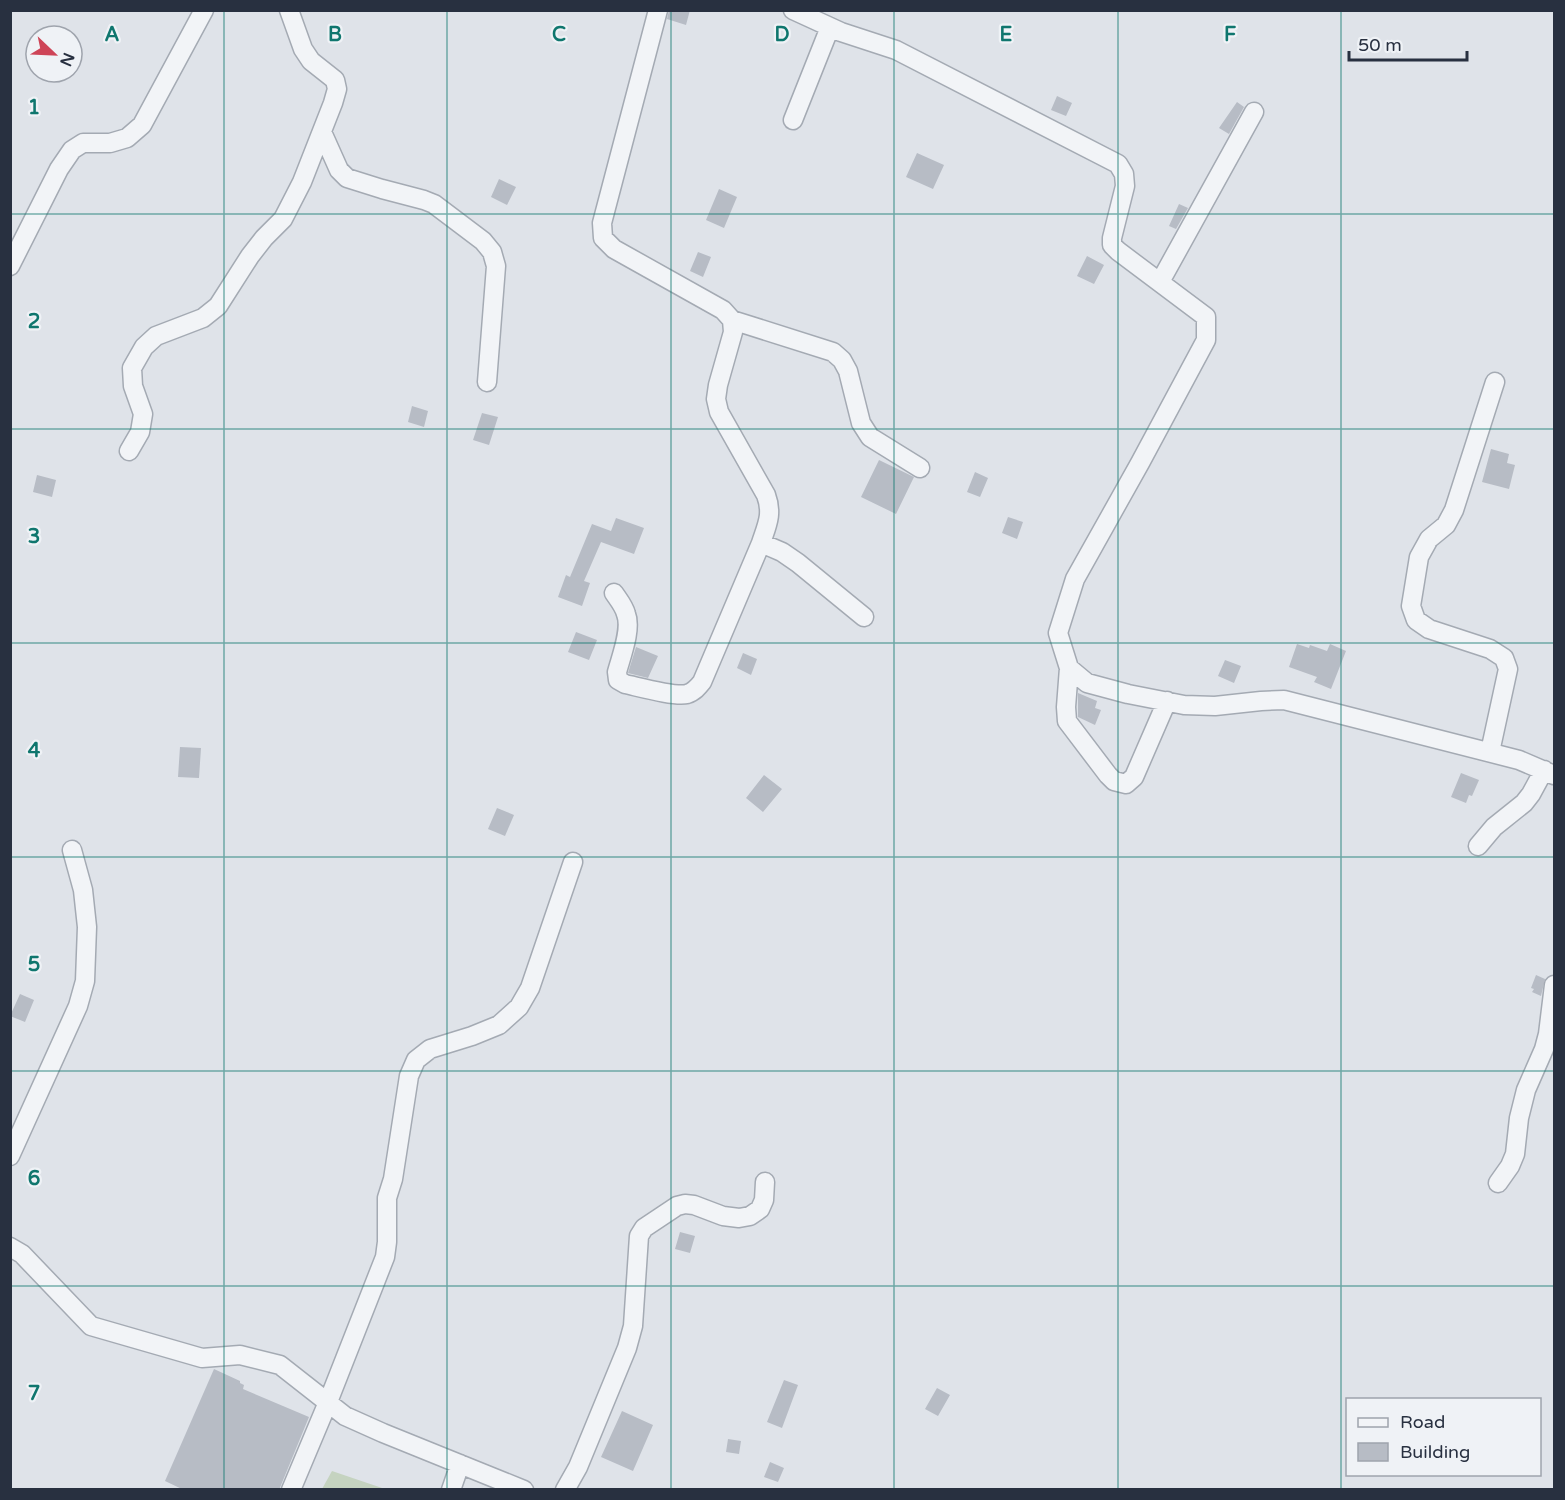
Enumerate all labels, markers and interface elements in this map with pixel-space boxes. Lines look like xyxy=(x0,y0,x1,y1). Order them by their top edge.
text: A xyxy=(105,23,120,47)
text: B xyxy=(328,23,342,47)
text: C xyxy=(552,23,566,47)
text: D xyxy=(774,23,790,47)
text: E xyxy=(1000,23,1013,47)
text: F xyxy=(1224,23,1236,47)
north arrow xyxy=(24,24,84,84)
scale bar xyxy=(1349,24,1468,62)
text: 50 m xyxy=(1358,34,1402,56)
text: N xyxy=(55,50,79,69)
text: 1 xyxy=(28,96,40,120)
text: 2 xyxy=(28,310,40,334)
text: 3 xyxy=(28,525,40,549)
text: 4 xyxy=(28,739,41,763)
text: 5 xyxy=(28,953,40,977)
text: 6 xyxy=(28,1167,40,1191)
text: 7 xyxy=(28,1382,40,1406)
legend xyxy=(1346,1398,1541,1476)
text: Road xyxy=(1400,1411,1445,1433)
text: Building xyxy=(1400,1441,1470,1463)

